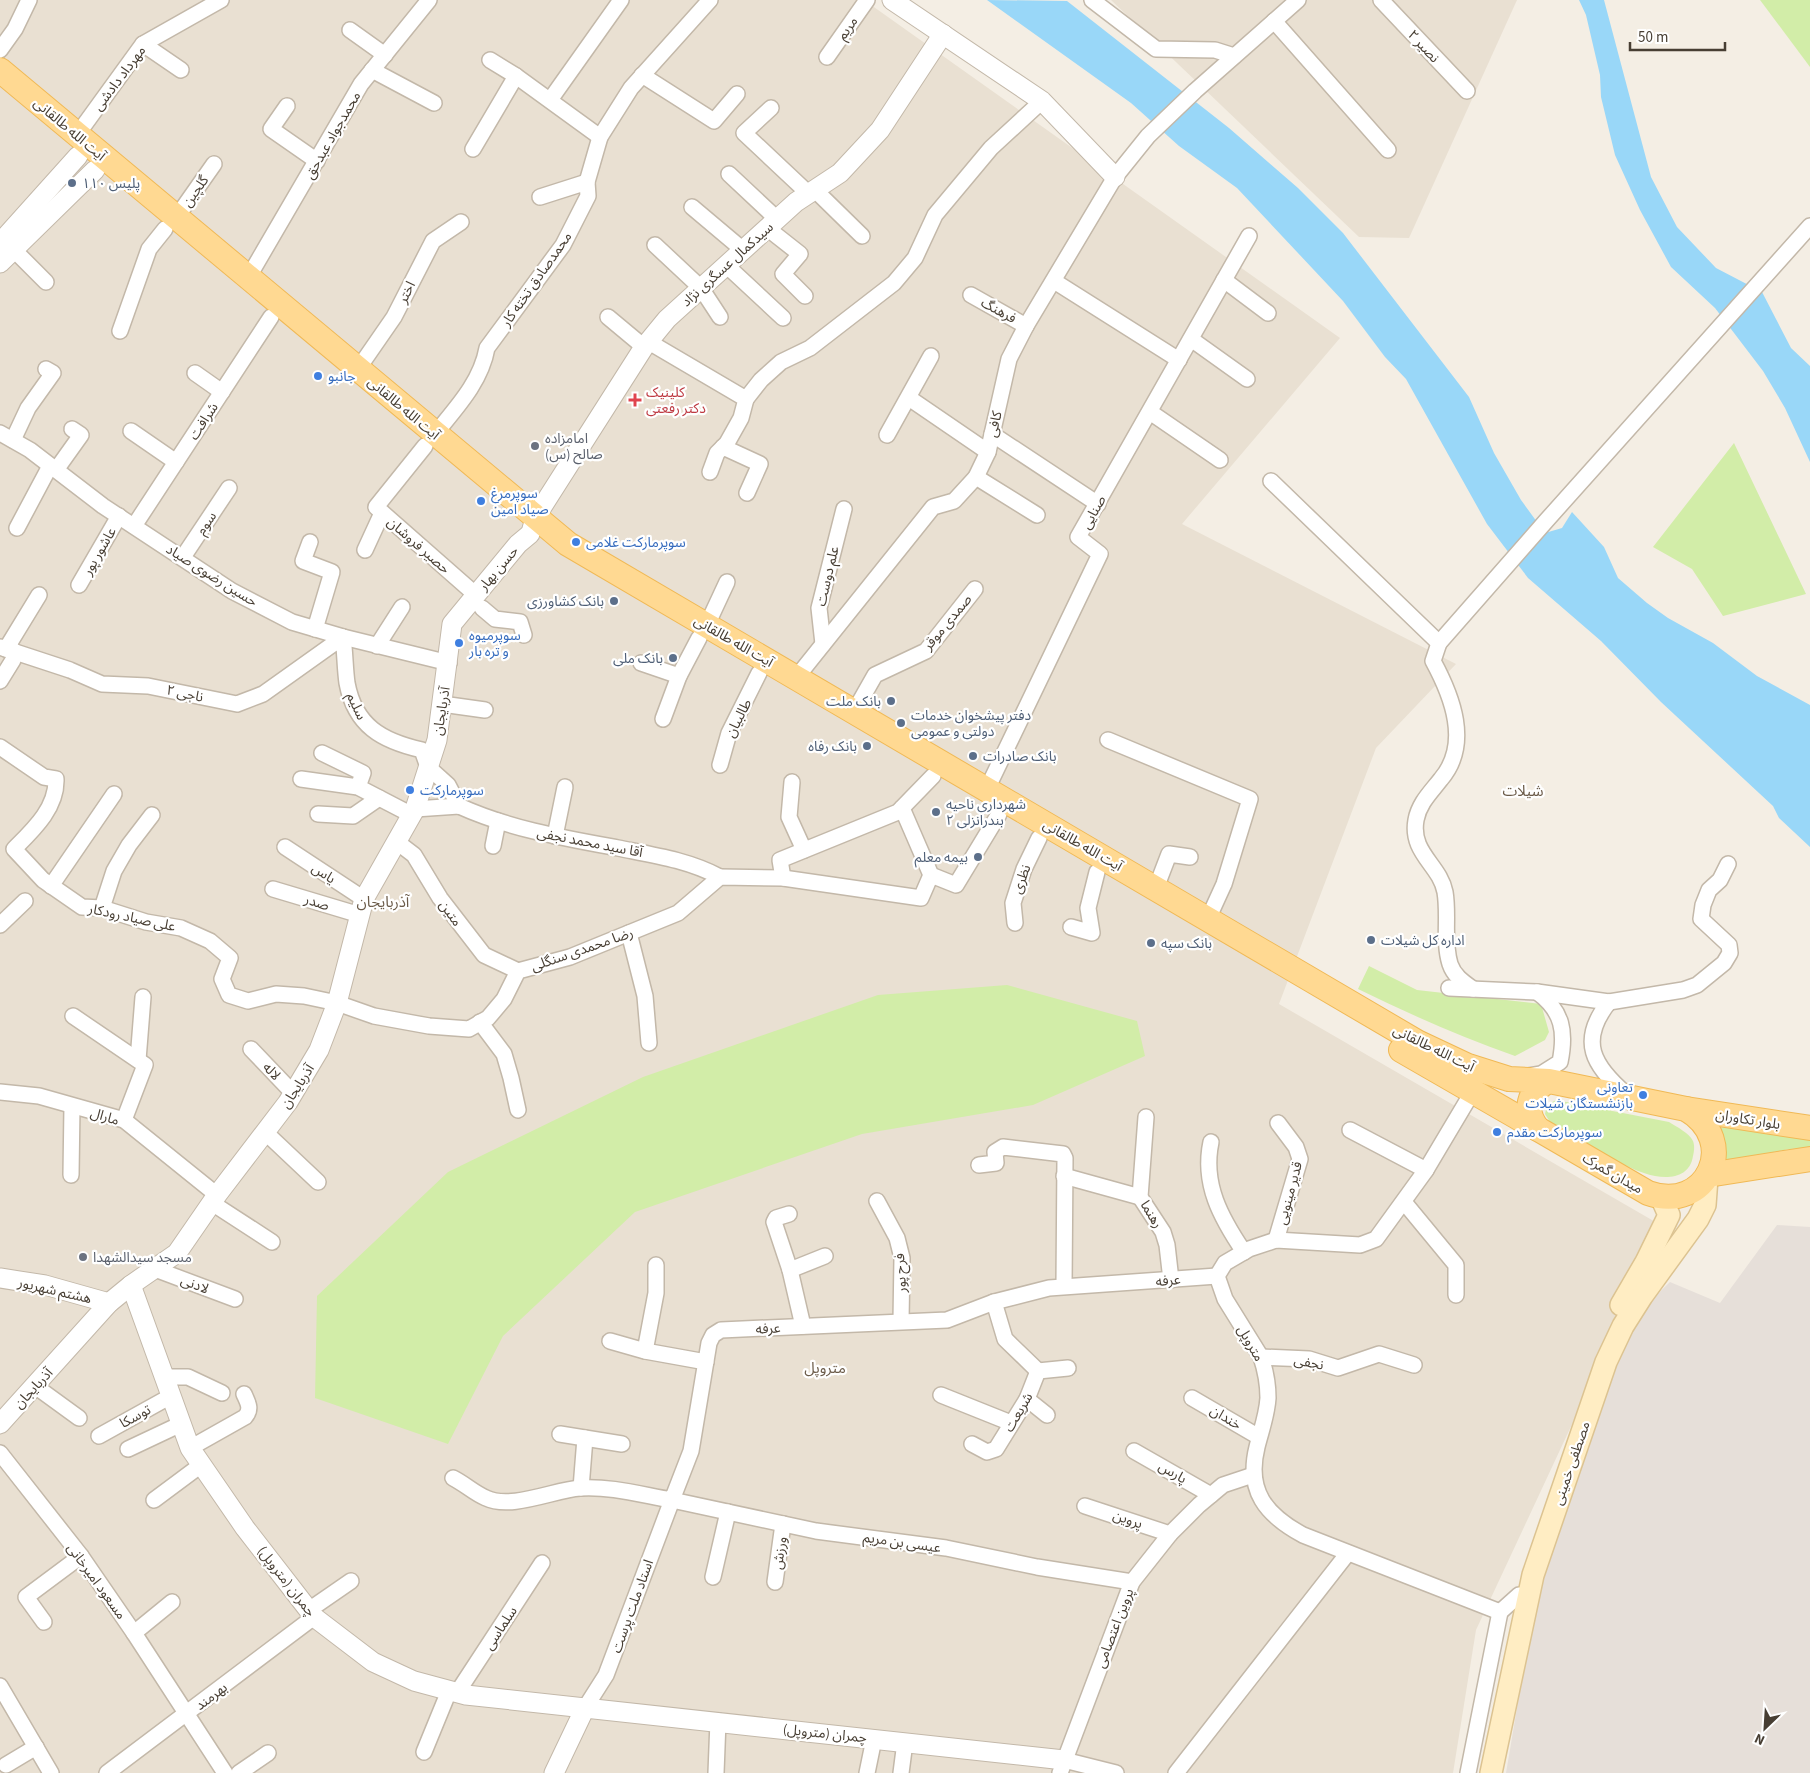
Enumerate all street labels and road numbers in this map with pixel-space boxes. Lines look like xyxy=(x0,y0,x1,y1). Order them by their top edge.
street label: مریم xyxy=(833,13,863,44)
street label: نصیر ۲ xyxy=(1403,26,1444,68)
street label: مهرداد دادشی xyxy=(89,42,151,115)
street label: محمدجواد عبدحق xyxy=(300,88,366,183)
street label: آیت الله طالقانی xyxy=(29,94,110,166)
street label: گلچین xyxy=(178,172,214,211)
street label: سیدکمال عسگری نژاد xyxy=(677,218,778,312)
street label: محمدصادق تخته کار xyxy=(496,228,577,332)
street label: اختر xyxy=(392,278,421,308)
street label: فرهنگ xyxy=(977,293,1020,329)
street label: آیت الله طالقانی xyxy=(363,373,444,445)
street label: شرافت xyxy=(184,399,223,444)
street label: کافی xyxy=(982,409,1008,439)
street label: صنایی xyxy=(1076,492,1112,533)
street label: سوم xyxy=(192,508,222,539)
street label: حصیر فروشان xyxy=(382,513,454,579)
street label: عاشور پور xyxy=(78,524,122,580)
street label: حسین رضوی صیاد xyxy=(162,540,261,612)
street label: حسن بهار xyxy=(473,542,524,596)
street label: علم دوست xyxy=(811,544,845,608)
street label: صمدی موقر xyxy=(918,590,977,656)
street label: آیت الله طالقانی xyxy=(690,611,778,673)
street label: ناجی ۲ xyxy=(165,680,205,708)
street label: آذربایجان xyxy=(428,684,456,737)
street label: سلیم xyxy=(341,689,371,723)
street label: طالبیان xyxy=(721,696,757,741)
street label: آیت الله طالقانی xyxy=(1039,815,1127,877)
street label: آقا سید محمد نجفی xyxy=(535,823,645,863)
street label: یاس xyxy=(307,859,339,889)
street label: نظری xyxy=(1007,862,1037,897)
street label: صدر xyxy=(301,889,332,916)
street label: متین xyxy=(434,896,467,931)
street label: علی صیاد رودکار xyxy=(85,899,177,937)
street label: رضا محمدی سنگلی xyxy=(529,923,636,977)
street label: آیت الله طالقانی xyxy=(1389,1020,1479,1078)
street label: لاله xyxy=(258,1058,285,1085)
street label: آذربایجان xyxy=(276,1060,320,1113)
street label: مارال xyxy=(88,1103,122,1131)
street label: بلوار تکاوران xyxy=(1714,1105,1782,1135)
street label: میدان گمرک xyxy=(1579,1148,1646,1199)
street label: قدیر مینویی xyxy=(1272,1159,1308,1227)
street label: رهنما xyxy=(1135,1197,1167,1232)
street label: فرح پور xyxy=(890,1253,912,1294)
street label: لادنی xyxy=(178,1270,212,1299)
street label: عرفه xyxy=(1155,1270,1182,1292)
street label: هشتم شهریور xyxy=(15,1273,94,1309)
street label: عرفه xyxy=(755,1318,781,1340)
street label: متروپل xyxy=(1232,1322,1268,1365)
street label: نجفی xyxy=(1292,1350,1326,1376)
street label: آذربایجان xyxy=(10,1363,58,1414)
street label: شریعت xyxy=(999,1389,1038,1436)
street label: توسکا xyxy=(116,1400,155,1434)
street label: خندان xyxy=(1206,1401,1245,1435)
street label: مصطفی خمینی xyxy=(1548,1419,1596,1508)
street label: پارس xyxy=(1155,1457,1190,1489)
street label: پروین xyxy=(1110,1506,1145,1534)
street label: عیسی بن مریم xyxy=(862,1528,942,1558)
street label: ورزش xyxy=(768,1535,792,1571)
street label: مسعود امیرخانی xyxy=(62,1539,131,1624)
street label: چمران (متروپل) xyxy=(252,1542,320,1621)
street label: استاد ملت پرست xyxy=(607,1557,659,1656)
street label: پروین اعتصامی xyxy=(1091,1586,1139,1671)
street label: سلماسی xyxy=(479,1603,522,1654)
street label: بهرمند xyxy=(191,1678,232,1715)
street label: چمران (متروپل) xyxy=(782,1720,868,1748)

